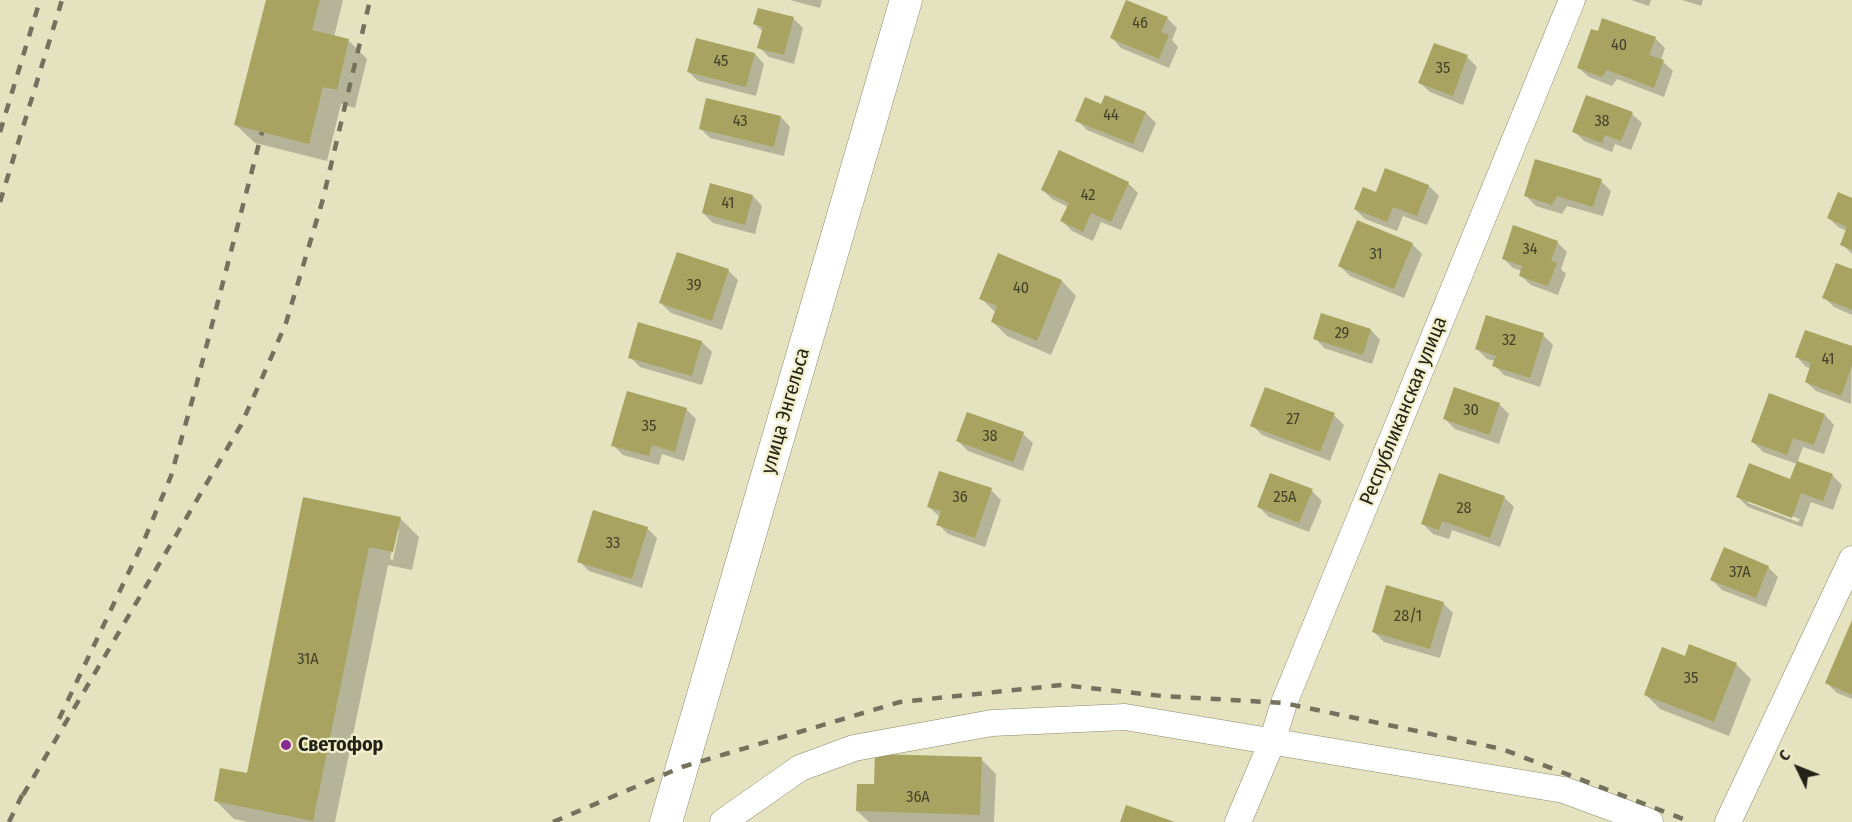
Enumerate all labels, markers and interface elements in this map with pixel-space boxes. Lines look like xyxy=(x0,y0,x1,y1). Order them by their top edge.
house number: 46 xyxy=(1132,14,1148,34)
house number: 40 xyxy=(1611,36,1627,56)
house number: 45 xyxy=(714,52,728,72)
house number: 35 xyxy=(1436,59,1450,79)
house number: 44 xyxy=(1103,106,1119,126)
house number: 43 xyxy=(733,112,747,132)
house number: 38 xyxy=(1594,112,1610,132)
house number: 42 xyxy=(1081,186,1095,206)
house number: 41 xyxy=(721,194,735,214)
house number: 34 xyxy=(1523,240,1537,260)
house number: 31 xyxy=(1369,245,1383,265)
house number: 39 xyxy=(687,276,701,296)
house number: 40 xyxy=(1013,279,1029,299)
street label: Республиканская улица xyxy=(1355,313,1453,509)
house number: 29 xyxy=(1335,324,1349,344)
house number: 32 xyxy=(1502,331,1516,351)
street label: улица Энгельса xyxy=(757,345,815,477)
house number: 41 xyxy=(1821,350,1835,370)
house number: 30 xyxy=(1463,401,1479,421)
house number: 27 xyxy=(1286,410,1300,430)
house number: 35 xyxy=(642,417,656,437)
house number: 38 xyxy=(982,427,998,447)
house number: 36 xyxy=(952,488,968,508)
house number: 25А xyxy=(1274,488,1296,508)
house number: 28 xyxy=(1456,499,1472,519)
house number: 33 xyxy=(606,534,620,554)
house number: 37А xyxy=(1729,563,1751,583)
house number: 28/1 xyxy=(1394,607,1422,627)
house number: 31А xyxy=(297,650,319,670)
house number: 35 xyxy=(1684,669,1698,689)
place label: Светофор xyxy=(298,733,383,757)
marker: Светофор xyxy=(279,738,293,752)
north arrow xyxy=(1768,738,1828,798)
text: С xyxy=(1775,746,1794,765)
house number: 36А xyxy=(906,788,930,808)

